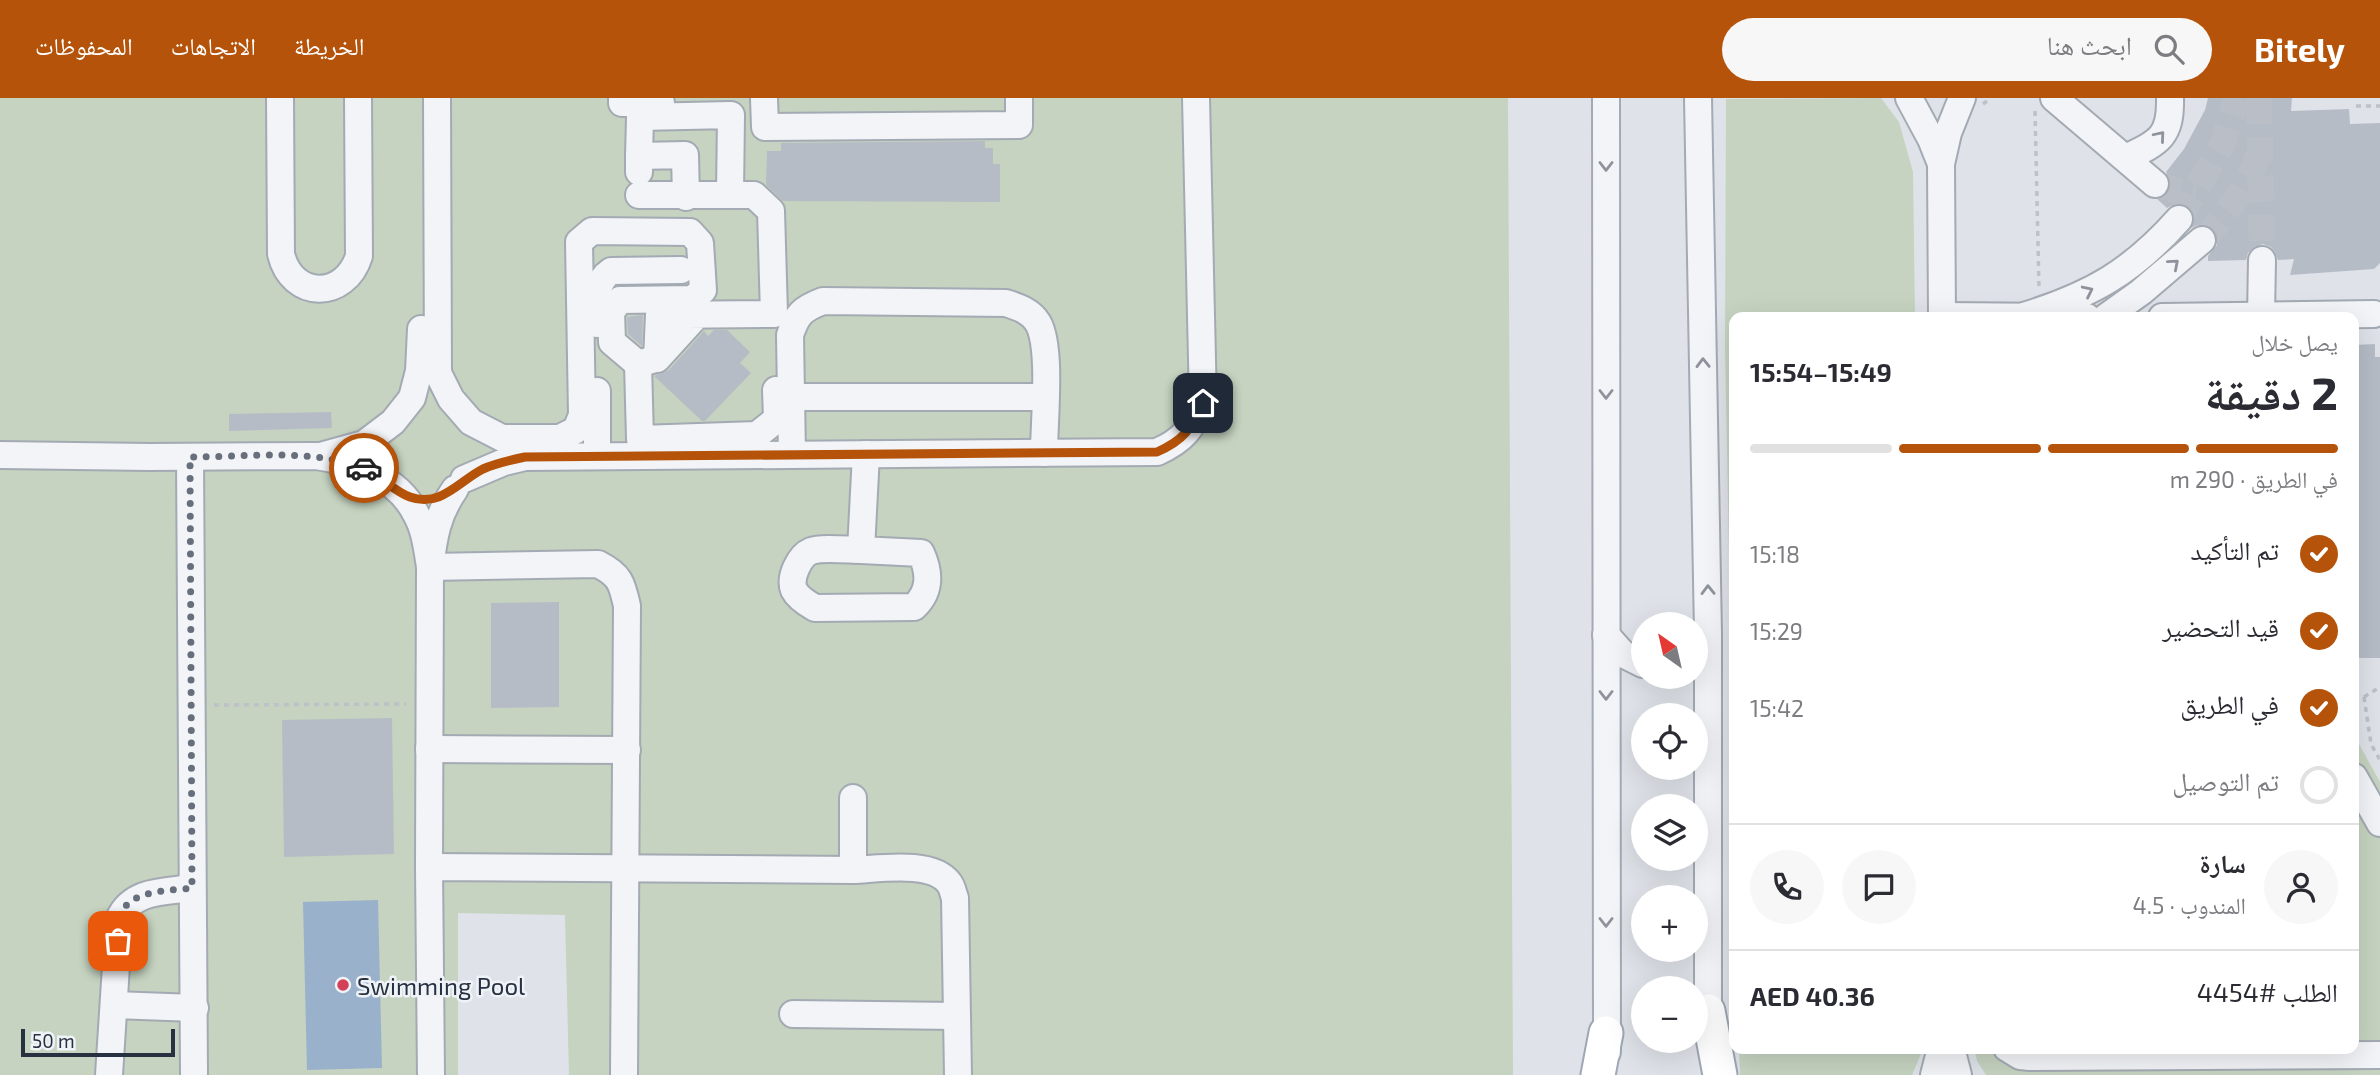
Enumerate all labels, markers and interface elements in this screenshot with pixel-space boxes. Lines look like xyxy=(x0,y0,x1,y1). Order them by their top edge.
search box xyxy=(1722,18,2212,81)
text: ابحث هنا xyxy=(2047,29,2132,60)
text: Bitely xyxy=(2254,29,2345,69)
icon: search xyxy=(2150,30,2188,68)
text: المحفوظات xyxy=(35,31,133,60)
text: الاتجاهات xyxy=(171,31,256,60)
text: الخريطة xyxy=(294,31,365,60)
one-way arrow xyxy=(2152,131,2164,144)
one-way arrow xyxy=(1598,161,1614,172)
one-way arrow xyxy=(2166,260,2179,272)
one-way arrow xyxy=(2081,286,2093,300)
text: يصل خلال xyxy=(2251,328,2338,356)
text: 15:49–15:54 xyxy=(1750,356,1892,387)
one-way arrow xyxy=(1695,357,1711,368)
text: 2 دقيقة xyxy=(2205,364,2338,419)
pin xyxy=(1173,373,1233,433)
icon: home xyxy=(1184,384,1222,422)
one-way arrow xyxy=(1598,389,1614,399)
courier xyxy=(329,433,399,503)
icon: car xyxy=(345,449,383,487)
text: في الطريق · 290 m xyxy=(2170,465,2338,493)
text: تم التأكيد xyxy=(2190,534,2279,565)
icon: check xyxy=(2300,535,2338,573)
text: 15:18 xyxy=(1750,540,1800,568)
one-way arrow xyxy=(1700,585,1715,596)
text: قيد التحضير xyxy=(2162,611,2279,642)
north arrow xyxy=(1631,612,1708,690)
map controls xyxy=(1631,612,1708,1053)
icon: check xyxy=(2300,612,2338,650)
text: 15:29 xyxy=(1750,617,1803,645)
text: في الطريق xyxy=(2180,688,2279,719)
icon: check xyxy=(2300,689,2338,727)
one-way arrow xyxy=(1598,690,1614,700)
text: 15:42 xyxy=(1750,694,1804,722)
button: locate xyxy=(1631,703,1708,780)
text: تم التوصيل xyxy=(2172,765,2279,796)
button: layers xyxy=(1631,794,1708,871)
text: سارة xyxy=(2199,847,2246,878)
button: phone xyxy=(1750,850,1824,924)
button: chat xyxy=(1842,850,1916,924)
button: person xyxy=(2264,850,2338,924)
button: + xyxy=(1631,885,1708,962)
text: المندوب · 4.5 xyxy=(2133,891,2246,919)
pin xyxy=(88,911,148,971)
one-way arrow xyxy=(1598,917,1614,928)
icon: bag xyxy=(99,922,137,960)
place label: Swimming Pool xyxy=(357,971,525,1000)
button: − xyxy=(1631,976,1708,1053)
text: الطلب #4454 xyxy=(2197,976,2338,1007)
marker: Swimming Pool xyxy=(335,977,351,993)
text: AED 40.36 xyxy=(1750,980,1875,1011)
scale bar xyxy=(21,1026,175,1058)
text: 50 m xyxy=(32,1029,75,1052)

